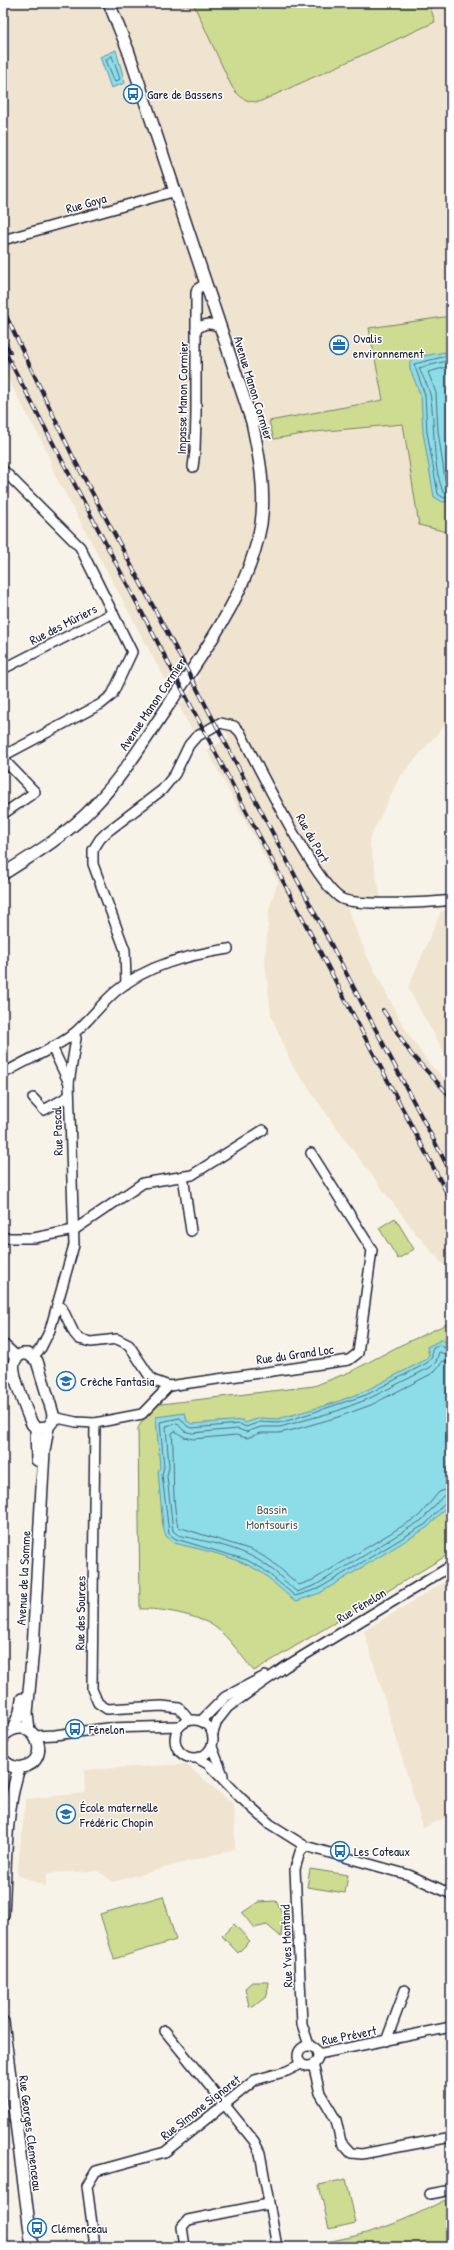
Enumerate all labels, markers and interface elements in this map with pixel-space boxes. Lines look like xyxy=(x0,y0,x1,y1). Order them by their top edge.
bus stop icon: Gare de Bassens xyxy=(122,83,144,105)
place label: Gare de Bassens xyxy=(147,85,223,103)
street label: Rue Goya xyxy=(64,189,108,217)
place label: Ovalis environnement xyxy=(353,329,424,362)
street label: Avenue Manon Cormier xyxy=(230,334,278,442)
office icon: Ovalis environnement xyxy=(328,334,350,356)
street label: Impasse Manon Cormier xyxy=(172,341,192,455)
street label: Rue des Mûriers xyxy=(26,599,100,649)
street label: Avenue Manon Cormier xyxy=(114,654,190,754)
street label: Rue du Port xyxy=(292,810,334,866)
street label: Rue Pascal xyxy=(47,1106,67,1156)
street label: Rue du Grand Loc xyxy=(255,1340,335,1368)
school or university icon: Crèche Fantasia xyxy=(55,1370,77,1392)
place label: Crèche Fantasia xyxy=(80,1372,154,1390)
park label: Bassin Montsouris xyxy=(246,1500,298,1533)
street label: Avenue de la Somme xyxy=(12,1530,34,1626)
street label: Rue des Sources xyxy=(70,1576,90,1650)
street label: Rue Fénelon xyxy=(333,1583,389,1627)
bus stop icon: Fénelon xyxy=(64,1718,86,1740)
place label: Fénelon xyxy=(88,1720,125,1738)
place label: École maternelle Frédéric Chopin xyxy=(79,1798,158,1831)
school or university icon: École maternelle Frédéric Chopin xyxy=(55,1803,77,1825)
bus stop icon: Les Coteaux xyxy=(329,1840,351,1862)
place label: Les Coteaux xyxy=(354,1842,410,1860)
street label: Rue Yves Montand xyxy=(276,1904,296,1988)
street label: Rue Prévert xyxy=(320,2021,378,2049)
street label: Rue Simone Signoret xyxy=(156,2070,244,2144)
street label: Rue Georges Clemenceau xyxy=(15,2074,47,2192)
bus stop icon: Clémenceau xyxy=(26,2217,48,2239)
place label: Clémenceau xyxy=(51,2219,107,2237)

